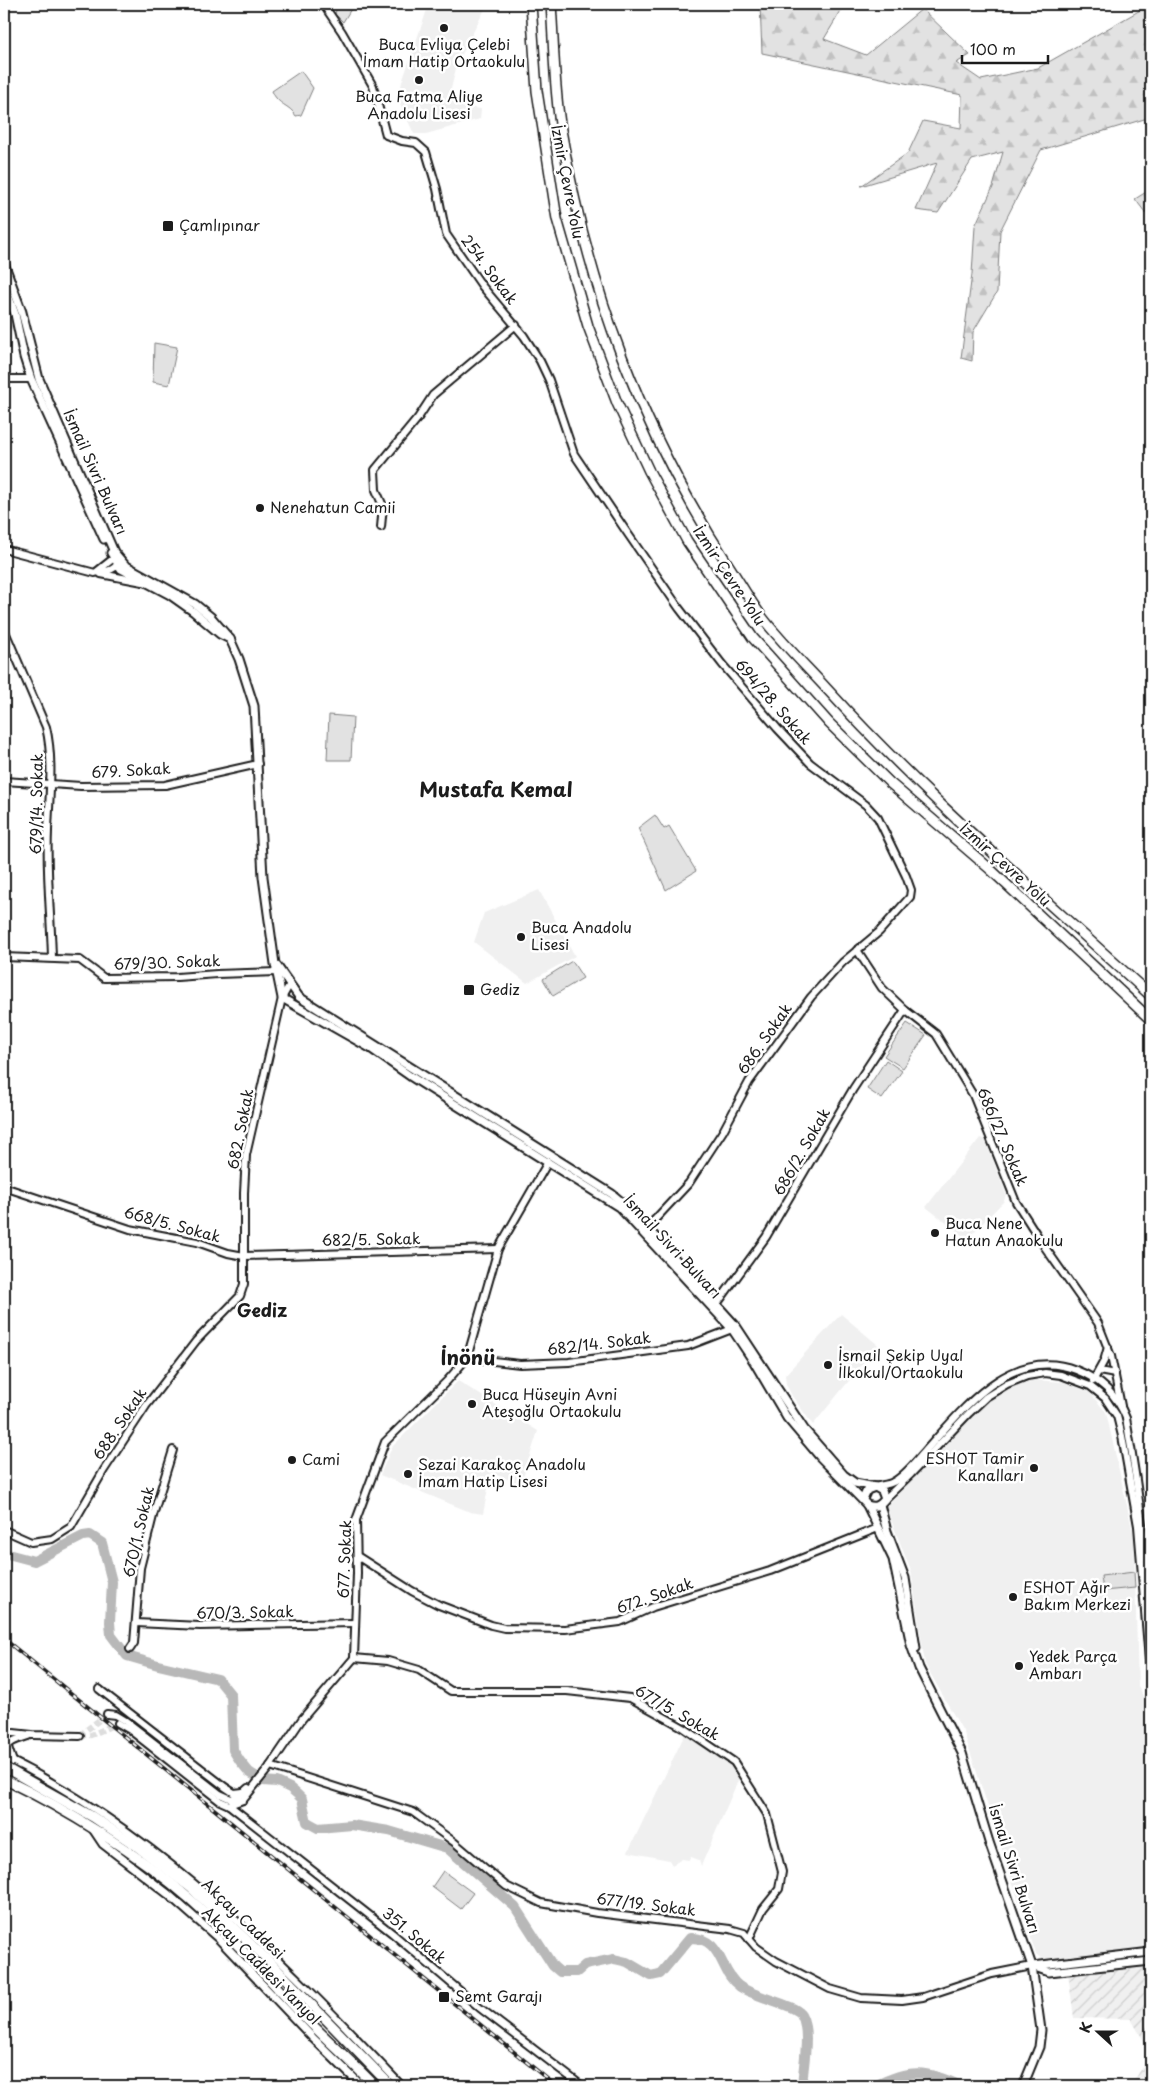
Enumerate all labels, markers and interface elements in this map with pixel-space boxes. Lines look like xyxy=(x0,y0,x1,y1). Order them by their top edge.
marker: Buca Evliya Çelebi İmam Hatip Ortaokulu xyxy=(438,22,450,34)
place label: Buca Evliya Çelebi İmam Hatip Ortaokulu xyxy=(363,32,525,72)
scale bar xyxy=(962,32,1049,64)
text: 100 m xyxy=(970,37,1016,60)
marker: Buca Fatma Aliye Anadolu Lisesi xyxy=(413,74,425,86)
place label: Buca Fatma Aliye Anadolu Lisesi xyxy=(355,84,483,124)
street label: İzmir Çevre Yolu xyxy=(546,122,591,241)
place label: Çamlıpınar xyxy=(179,213,260,236)
marker: Çamlıpınar xyxy=(161,219,175,233)
street label: 254. Sokak xyxy=(456,229,524,309)
street label: İsmail Sivri Bulvarı xyxy=(58,405,134,538)
place label: Nenehatun Camii xyxy=(270,495,396,518)
marker: Nenehatun Camii xyxy=(254,502,266,514)
street label: İzmir Çevre Yolu xyxy=(688,521,772,630)
street label: 694/28. Sokak xyxy=(730,653,818,749)
street label: 679/14. Sokak xyxy=(23,753,48,855)
street label: 679. Sokak xyxy=(91,756,171,783)
district label: Mustafa Kemal xyxy=(419,774,573,804)
street label: İzmir Çevre Yolu xyxy=(955,816,1057,911)
place label: Buca Anadolu Lisesi xyxy=(531,915,632,955)
marker: Buca Anadolu Lisesi xyxy=(515,931,527,943)
street label: 679/30. Sokak xyxy=(113,948,221,975)
place label: Gediz xyxy=(480,977,520,1000)
marker: Gediz xyxy=(462,983,476,997)
street label: 686. Sokak xyxy=(731,998,797,1078)
street label: 686/27. Sokak xyxy=(972,1083,1035,1190)
street label: 682. Sokak xyxy=(220,1086,259,1171)
street label: 686/2. Sokak xyxy=(766,1103,835,1199)
street label: İsmail Sivri Bulvarı xyxy=(619,1189,728,1303)
street label: 668/5. Sokak xyxy=(121,1200,224,1248)
place label: Buca Nene Hatun Anaokulu xyxy=(945,1211,1063,1251)
street label: 682/5. Sokak xyxy=(321,1226,421,1251)
marker: Buca Nene Hatun Anaokulu xyxy=(929,1227,941,1239)
district label: Gediz xyxy=(237,1296,287,1323)
street label: 682/14. Sokak xyxy=(546,1325,652,1360)
district label: İnönü xyxy=(441,1342,495,1372)
place label: İsmail Şekip Uyal İlkokul/Ortaokulu xyxy=(838,1343,963,1383)
marker: İsmail Şekip Uyal İlkokul/Ortaokulu xyxy=(822,1359,834,1371)
street label: 688. Sokak xyxy=(86,1382,152,1464)
place label: Buca Hüseyin Avni Ateşoğlu Ortaokulu xyxy=(482,1382,621,1422)
marker: Buca Hüseyin Avni Ateşoğlu Ortaokulu xyxy=(466,1398,478,1410)
place label: ESHOT Tamir Kanalları xyxy=(925,1446,1024,1486)
place label: Cami xyxy=(302,1447,340,1470)
place label: Sezai Karakoç Anadolu İmam Hatip Lisesi xyxy=(418,1452,586,1492)
marker: Cami xyxy=(286,1454,298,1466)
marker: ESHOT Tamir Kanalları xyxy=(1028,1462,1040,1474)
marker: Sezai Karakoç Anadolu İmam Hatip Lisesi xyxy=(402,1468,414,1480)
street label: 670/1. Sokak xyxy=(116,1483,159,1580)
street label: 677. Sokak xyxy=(331,1519,356,1599)
street label: 672. Sokak xyxy=(613,1571,696,1618)
place label: ESHOT Ağır Bakım Merkezi xyxy=(1023,1575,1131,1615)
marker: ESHOT Ağır Bakım Merkezi xyxy=(1007,1591,1019,1603)
street label: 670/3. Sokak xyxy=(196,1599,294,1624)
place label: Yedek Parça Ambarı xyxy=(1029,1644,1118,1684)
marker: Yedek Parça Ambarı xyxy=(1013,1660,1025,1672)
street label: 677/5. Sokak xyxy=(631,1678,725,1746)
street label: İsmail Sivri Bulvarı xyxy=(984,1801,1047,1936)
street label: Akçay Caddesi xyxy=(197,1872,291,1964)
street label: 677/19. Sokak xyxy=(595,1886,698,1921)
street label: Akçay Caddesi Yanyol xyxy=(198,1900,327,2029)
street label: 351. Sokak xyxy=(378,1901,453,1969)
place label: Semt Garajı xyxy=(455,1984,542,2007)
marker: Semt Garajı xyxy=(437,1990,451,2004)
north arrow xyxy=(1072,2008,1122,2058)
text: K xyxy=(1074,2019,1097,2036)

